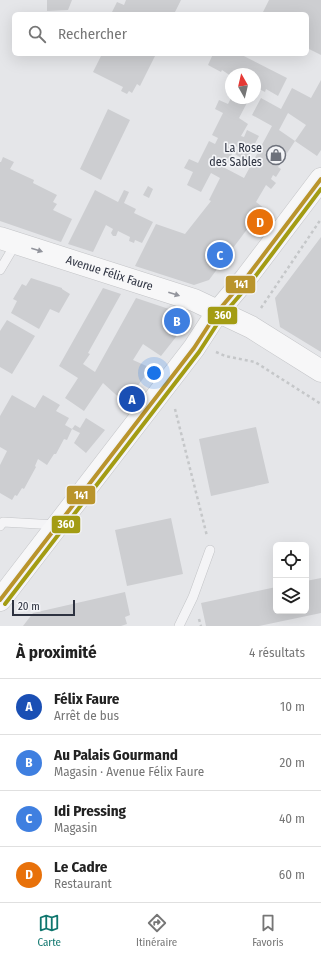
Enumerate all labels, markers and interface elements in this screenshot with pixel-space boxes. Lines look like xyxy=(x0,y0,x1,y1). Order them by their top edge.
search box xyxy=(12,12,309,56)
icon: search xyxy=(26,23,48,45)
text: Rechercher xyxy=(58,25,127,43)
north arrow xyxy=(225,68,261,104)
place label: La Rose des Sables xyxy=(209,141,262,169)
shop icon: La Rose des Sables xyxy=(265,144,287,166)
pin: D xyxy=(247,207,273,237)
pin: C xyxy=(207,240,233,270)
one-way arrow xyxy=(31,247,43,253)
street label: Avenue Félix Faure xyxy=(64,253,155,293)
line badge: 141 xyxy=(225,275,256,294)
text: 141 xyxy=(234,278,248,291)
one-way arrow xyxy=(169,291,181,297)
pin: B xyxy=(164,306,190,336)
line badge: 360 xyxy=(207,306,238,325)
text: 360 xyxy=(214,309,231,322)
your location xyxy=(144,363,164,383)
pin: A xyxy=(119,384,145,414)
line badge: 141 xyxy=(66,485,96,505)
text: 141 xyxy=(74,489,88,502)
line badge: 360 xyxy=(51,515,81,534)
text: 360 xyxy=(57,518,74,531)
map controls xyxy=(273,542,309,614)
button: locate xyxy=(273,542,309,578)
button: layers xyxy=(273,578,309,614)
scale bar xyxy=(12,598,75,617)
text: 20 m xyxy=(18,600,40,613)
text: À proximité xyxy=(16,642,97,663)
text: 4 résultats xyxy=(249,645,305,660)
text: Félix Faure xyxy=(54,690,119,708)
text: A xyxy=(25,699,33,714)
text: 10 m xyxy=(280,699,305,714)
text: Arrêt de bus xyxy=(54,708,119,723)
text: Au Palais Gourmand xyxy=(54,746,178,764)
text: B xyxy=(25,755,33,770)
text: 20 m xyxy=(279,755,305,770)
text: Magasin · Avenue Félix Faure xyxy=(54,764,204,779)
text: Idi Pressing xyxy=(54,802,126,820)
text: C xyxy=(26,811,32,826)
text: 40 m xyxy=(279,811,305,826)
text: Magasin xyxy=(54,820,97,835)
text: Le Cadre xyxy=(54,858,107,876)
text: D xyxy=(25,867,33,882)
text: 60 m xyxy=(279,867,305,882)
text: Restaurant xyxy=(54,876,112,891)
tab: Carte xyxy=(37,912,61,949)
tab: Itinéraire xyxy=(136,912,177,949)
tab: Favoris xyxy=(252,912,283,949)

